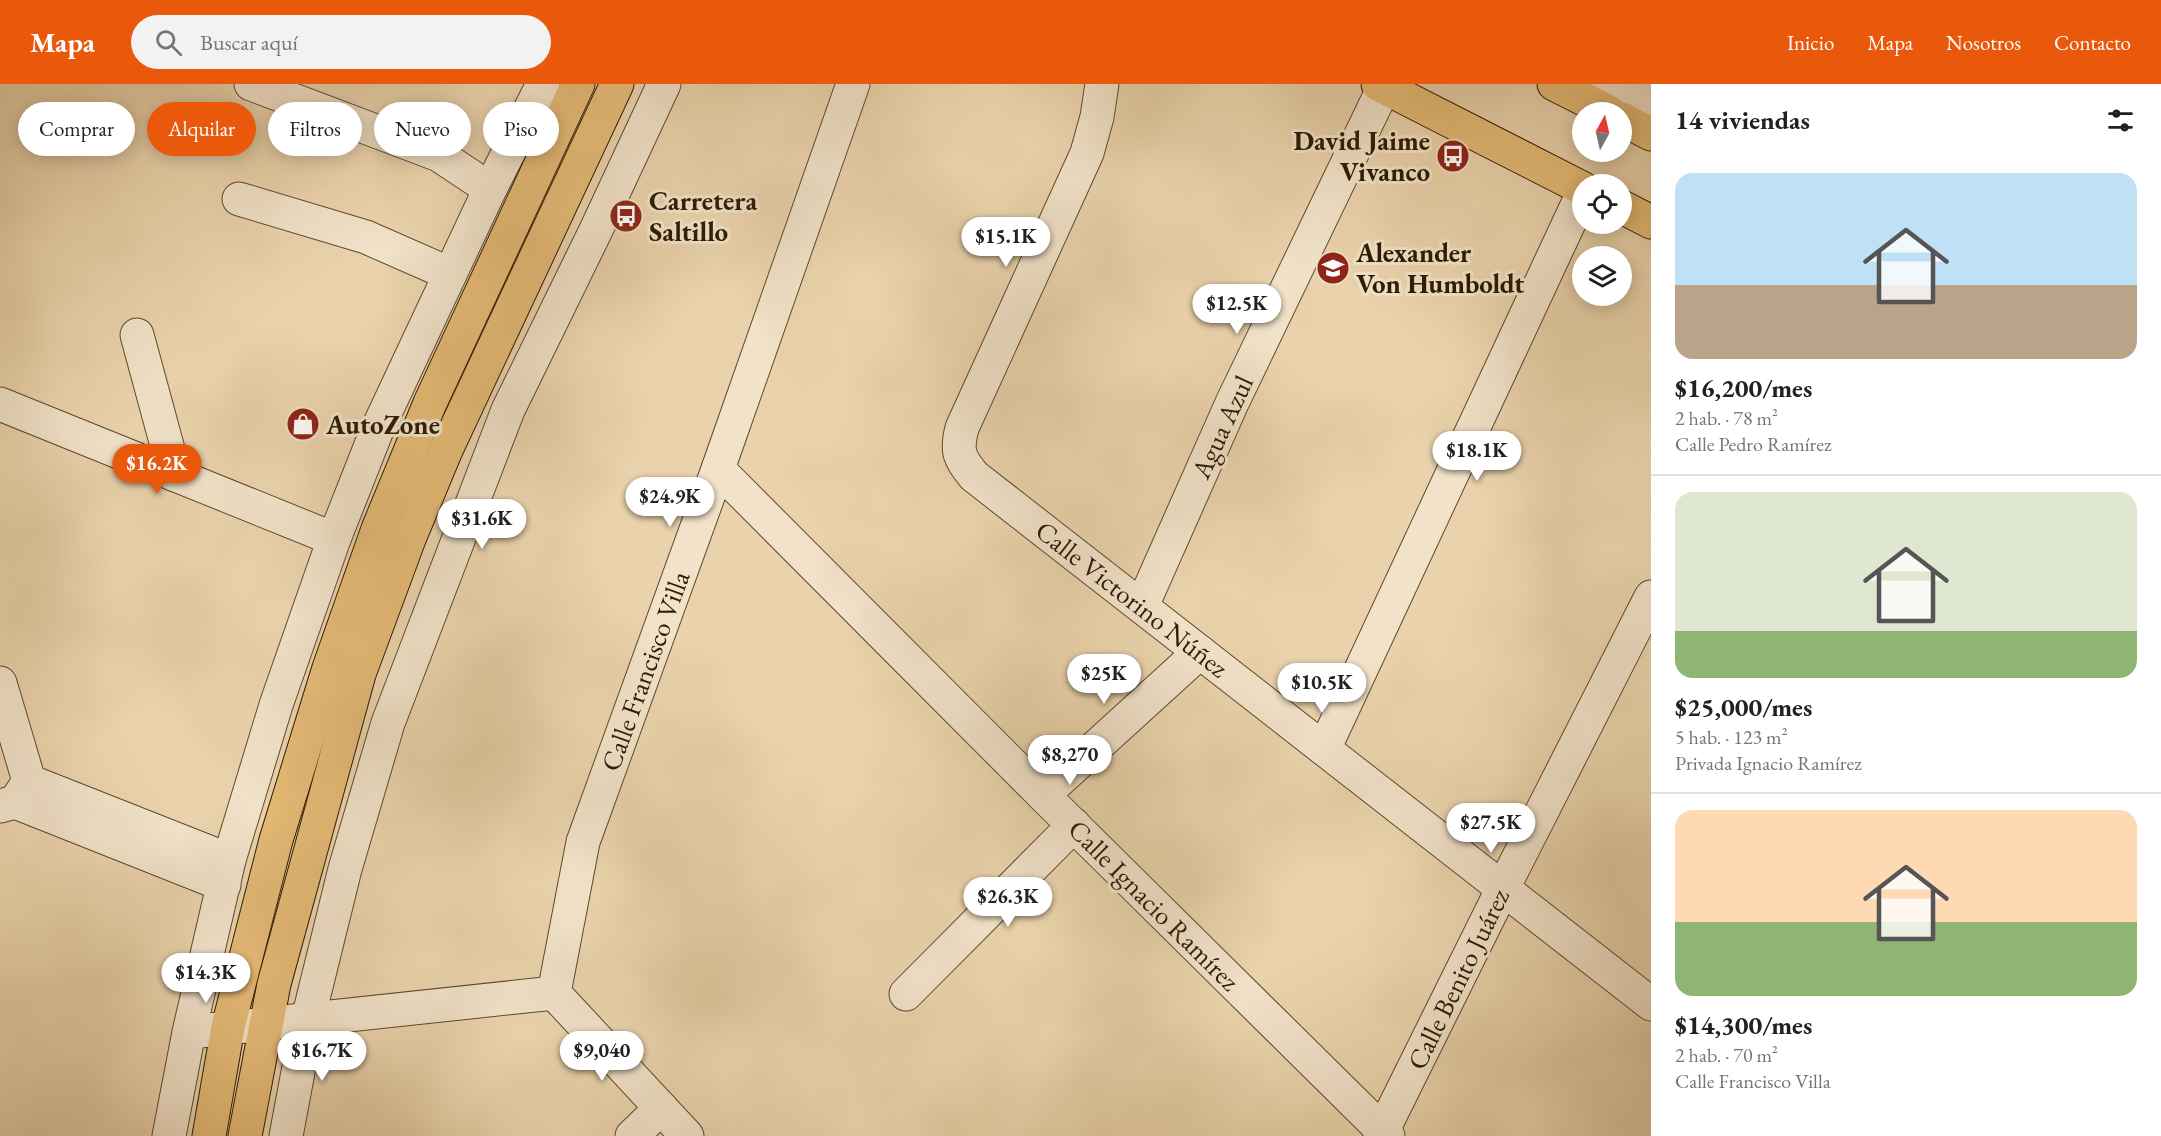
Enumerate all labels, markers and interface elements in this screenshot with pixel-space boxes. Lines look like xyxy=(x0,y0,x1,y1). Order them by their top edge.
search box xyxy=(131,15,551,69)
text: Mapa xyxy=(30,24,95,60)
icon: search xyxy=(152,26,185,59)
text: Buscar aquí xyxy=(200,28,298,57)
text: Inicio xyxy=(1787,29,1834,56)
text: Mapa xyxy=(1867,29,1913,56)
text: Nosotros xyxy=(1946,29,2021,56)
text: Contacto xyxy=(2054,29,2131,56)
chip: Comprar xyxy=(18,102,135,156)
chip: Alquilar xyxy=(147,102,256,156)
chip: Filtros xyxy=(268,102,362,156)
chip: Nuevo xyxy=(374,102,471,156)
chip: Piso xyxy=(483,102,559,156)
north arrow xyxy=(1572,102,1632,162)
map controls xyxy=(1572,102,1632,306)
text: 14 viviendas xyxy=(1675,103,1810,137)
icon: filters xyxy=(2104,104,2137,137)
place label: David Jaime Vivanco xyxy=(1293,123,1430,189)
bus stop icon: David Jaime Vivanco xyxy=(1435,138,1471,174)
button: locate xyxy=(1572,174,1632,234)
place label: Carretera Saltillo xyxy=(649,183,757,249)
bus stop icon: Carretera Saltillo xyxy=(608,198,644,234)
icon: home xyxy=(1852,212,1960,320)
pin: $15.1K xyxy=(957,217,1055,268)
text: $15.1K xyxy=(975,223,1037,249)
place label: Alexander Von Humboldt xyxy=(1355,235,1524,301)
button: layers xyxy=(1572,246,1632,306)
school or university icon: Alexander Von Humboldt xyxy=(1315,250,1351,286)
pin: $12.5K xyxy=(1188,284,1286,335)
text: $12.5K xyxy=(1206,290,1268,316)
street label: Agua Azul xyxy=(1182,370,1261,485)
text: $16,200/mes xyxy=(1675,371,1812,405)
text: 2 hab. · 78 m² xyxy=(1675,405,1778,431)
shop icon: AutoZone xyxy=(285,406,321,442)
place label: AutoZone xyxy=(325,407,440,442)
pin: $18.1K xyxy=(1428,431,1526,482)
text: Calle Pedro Ramírez xyxy=(1675,431,1832,457)
text: $18.1K xyxy=(1446,437,1508,463)
pin: $16.2K xyxy=(108,444,206,495)
text: $16.2K xyxy=(126,450,188,476)
pin: $24.9K xyxy=(621,477,719,528)
text: $24.9K xyxy=(639,483,701,509)
pin: $31.6K xyxy=(433,499,531,550)
text: $31.6K xyxy=(451,505,513,531)
street label: Calle Victorino Núñez xyxy=(1029,513,1236,686)
icon: home xyxy=(1852,531,1960,639)
street label: Calle Francisco Villa xyxy=(593,566,697,776)
pin: $25K xyxy=(1068,654,1140,705)
text: $25K xyxy=(1081,660,1127,686)
pin: $10.5K xyxy=(1273,663,1371,714)
text: $10.5K xyxy=(1291,669,1353,695)
text: $25,000/mes xyxy=(1675,690,1812,724)
text: 5 hab. · 123 m² xyxy=(1675,724,1788,750)
pin: $8,270 xyxy=(1021,735,1119,786)
text: $8,270 xyxy=(1042,741,1098,767)
text: Privada Ignacio Ramírez xyxy=(1675,750,1862,776)
pin: $27.5K xyxy=(1442,803,1540,854)
text: $27.5K xyxy=(1460,809,1522,835)
street label: Calle Ignacio Ramírez xyxy=(1061,812,1248,999)
icon: home xyxy=(1852,849,1960,957)
pin: $26.3K xyxy=(959,877,1057,928)
street label: Calle Benito Juárez xyxy=(1399,882,1517,1075)
text: $26.3K xyxy=(977,883,1039,909)
pin: $14.3K xyxy=(157,953,255,1004)
text: $14.3K xyxy=(175,959,237,985)
text: $14,300/mes xyxy=(1675,1008,1812,1042)
pin: $16.7K xyxy=(273,1031,371,1082)
pin: $9,040 xyxy=(553,1031,651,1082)
text: $16.7K xyxy=(291,1037,353,1063)
text: $9,040 xyxy=(574,1037,630,1063)
text: 2 hab. · 70 m² xyxy=(1675,1042,1778,1068)
text: Calle Francisco Villa xyxy=(1675,1068,1831,1094)

